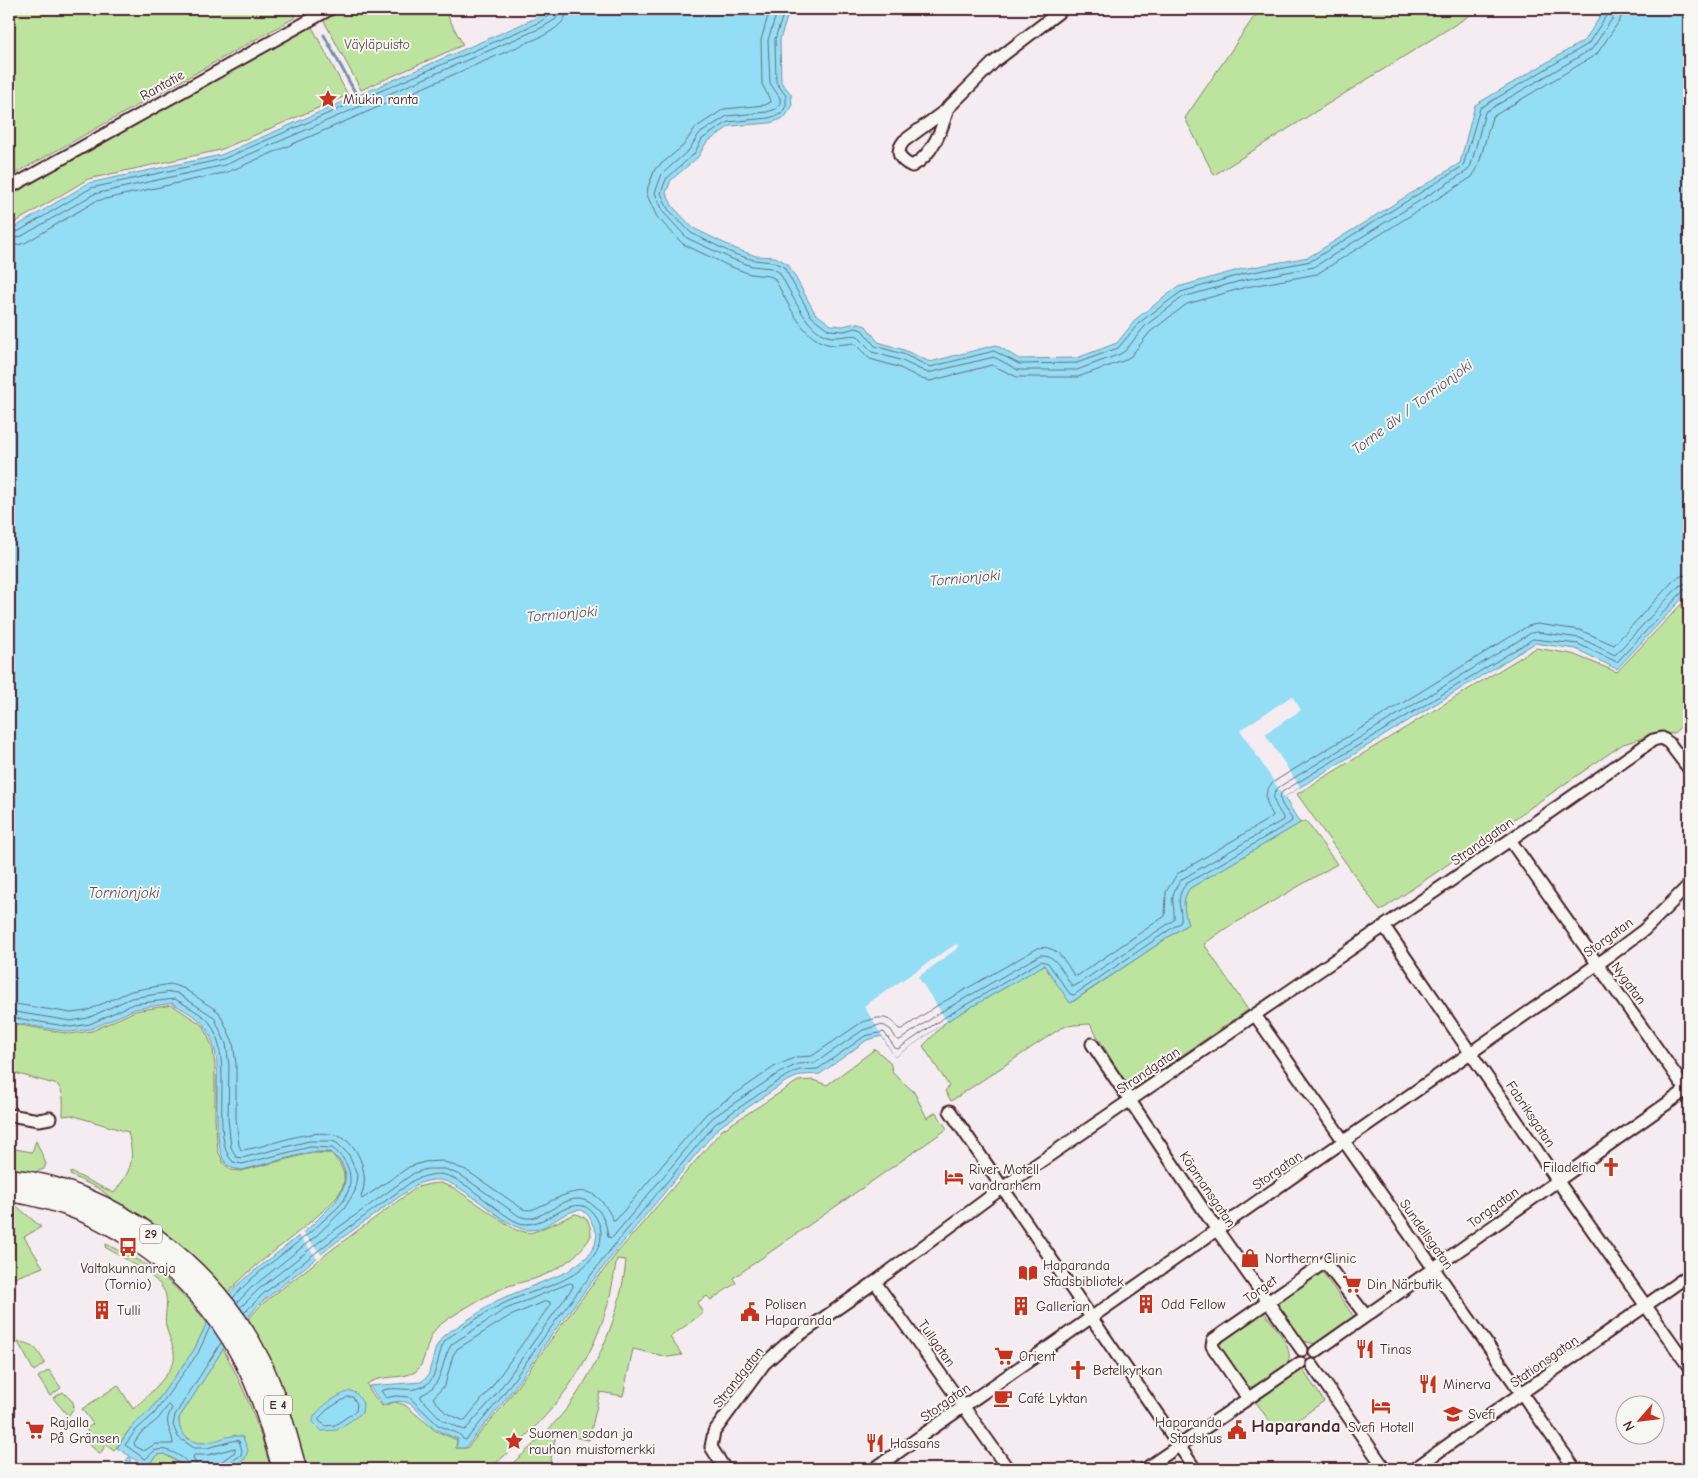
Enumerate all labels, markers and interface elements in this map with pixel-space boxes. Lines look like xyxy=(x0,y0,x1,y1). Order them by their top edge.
park label: Väyläpuisto xyxy=(344,36,410,53)
street label: Rantatie xyxy=(137,66,187,105)
place icon: Miukin ranta xyxy=(317,88,339,110)
place label: Miukin ranta xyxy=(343,91,419,108)
water label: Torne älv / Tornionjoki xyxy=(1348,355,1476,458)
water label: Tornionjoki xyxy=(929,566,1002,590)
water label: Tornionjoki xyxy=(526,602,599,626)
street label: Strandgatan xyxy=(1448,814,1517,869)
water label: Tornionjoki xyxy=(89,884,160,902)
street label: Storgatan xyxy=(1580,914,1636,961)
street label: Nygatan xyxy=(1607,959,1650,1008)
street label: Strandgatan xyxy=(1113,1043,1183,1098)
street label: Fabriksgatan xyxy=(1502,1078,1559,1151)
street label: Storgatan xyxy=(1249,1147,1306,1194)
street label: Köpmansgatan xyxy=(1176,1148,1239,1231)
church icon: Filadelfia xyxy=(1600,1156,1622,1178)
place label: Filadelfia xyxy=(1543,1159,1596,1176)
place label: River Motell vandrarhem xyxy=(968,1161,1041,1194)
hotel icon: River Motell vandrarhem xyxy=(943,1166,965,1188)
street label: Torggatan xyxy=(1464,1183,1522,1232)
street label: Sundellsgatan xyxy=(1396,1196,1457,1273)
road number: 29 xyxy=(140,1224,162,1244)
bus stop icon: Valtakunnanraja (Tornio) xyxy=(117,1236,139,1258)
shop icon: Northern Clinic xyxy=(1239,1247,1261,1269)
place label: Northern Clinic xyxy=(1265,1250,1356,1267)
place label: Haparanda Stadsbibliotek xyxy=(1043,1257,1124,1290)
place label: Valtakunnanraja (Tornio) xyxy=(80,1260,176,1293)
library icon: Haparanda Stadsbibliotek xyxy=(1017,1262,1039,1284)
street label: Torget xyxy=(1240,1271,1281,1307)
supermarket icon: Din Närbutik xyxy=(1341,1273,1363,1295)
place label: Din Närbutik xyxy=(1367,1276,1442,1293)
building icon: Odd Fellow xyxy=(1135,1293,1157,1315)
building icon: Gallerian xyxy=(1010,1295,1032,1317)
place label: Polisen Haparanda xyxy=(765,1296,832,1329)
place label: Odd Fellow xyxy=(1161,1296,1226,1313)
place label: Gallerian xyxy=(1036,1298,1090,1315)
building icon: Tulli xyxy=(91,1299,113,1321)
public building icon: Polisen Haparanda xyxy=(739,1301,761,1323)
place label: Tulli xyxy=(117,1302,141,1319)
street label: Tullgatan xyxy=(914,1316,959,1370)
street label: Stationsgatan xyxy=(1507,1332,1582,1391)
restaurant icon: Tinas xyxy=(1354,1338,1376,1360)
place label: Tinas xyxy=(1380,1341,1411,1358)
street label: Strandgatan xyxy=(709,1343,767,1411)
supermarket icon: Orient xyxy=(993,1345,1015,1367)
place label: Orient xyxy=(1019,1348,1056,1365)
church icon: Betelkyrkan xyxy=(1067,1359,1089,1381)
place label: Betelkyrkan xyxy=(1093,1362,1162,1379)
restaurant icon: Minerva xyxy=(1417,1373,1439,1395)
place label: Minerva xyxy=(1443,1376,1491,1393)
street label: Storgatan xyxy=(917,1379,974,1426)
cafe icon: Café Lyktan xyxy=(992,1387,1014,1409)
place label: Café Lyktan xyxy=(1018,1390,1088,1407)
hotel icon: Svefi Hotell xyxy=(1370,1395,1392,1417)
road number: E 4 xyxy=(264,1396,292,1414)
north arrow xyxy=(1616,1396,1666,1446)
school or university icon: Svefi xyxy=(1442,1403,1464,1425)
place label: Svefi xyxy=(1468,1406,1495,1423)
place label: Rajalla På Gränsen xyxy=(50,1414,120,1447)
place label: Haparanda Stadshus xyxy=(1155,1414,1222,1447)
district label: Haparanda xyxy=(1251,1415,1341,1437)
text: N xyxy=(1619,1418,1639,1434)
supermarket icon: Rajalla På Gränsen xyxy=(24,1419,46,1441)
public building icon: Haparanda Stadshus xyxy=(1226,1419,1248,1441)
place label: Svefi Hotell xyxy=(1348,1419,1414,1436)
place label: Suomen sodan ja rauhan muistomerkki xyxy=(529,1425,655,1458)
place icon: Suomen sodan ja rauhan muistomerkki xyxy=(503,1430,525,1452)
restaurant icon: Hassans xyxy=(864,1432,886,1454)
place label: Hassans xyxy=(890,1435,940,1452)

